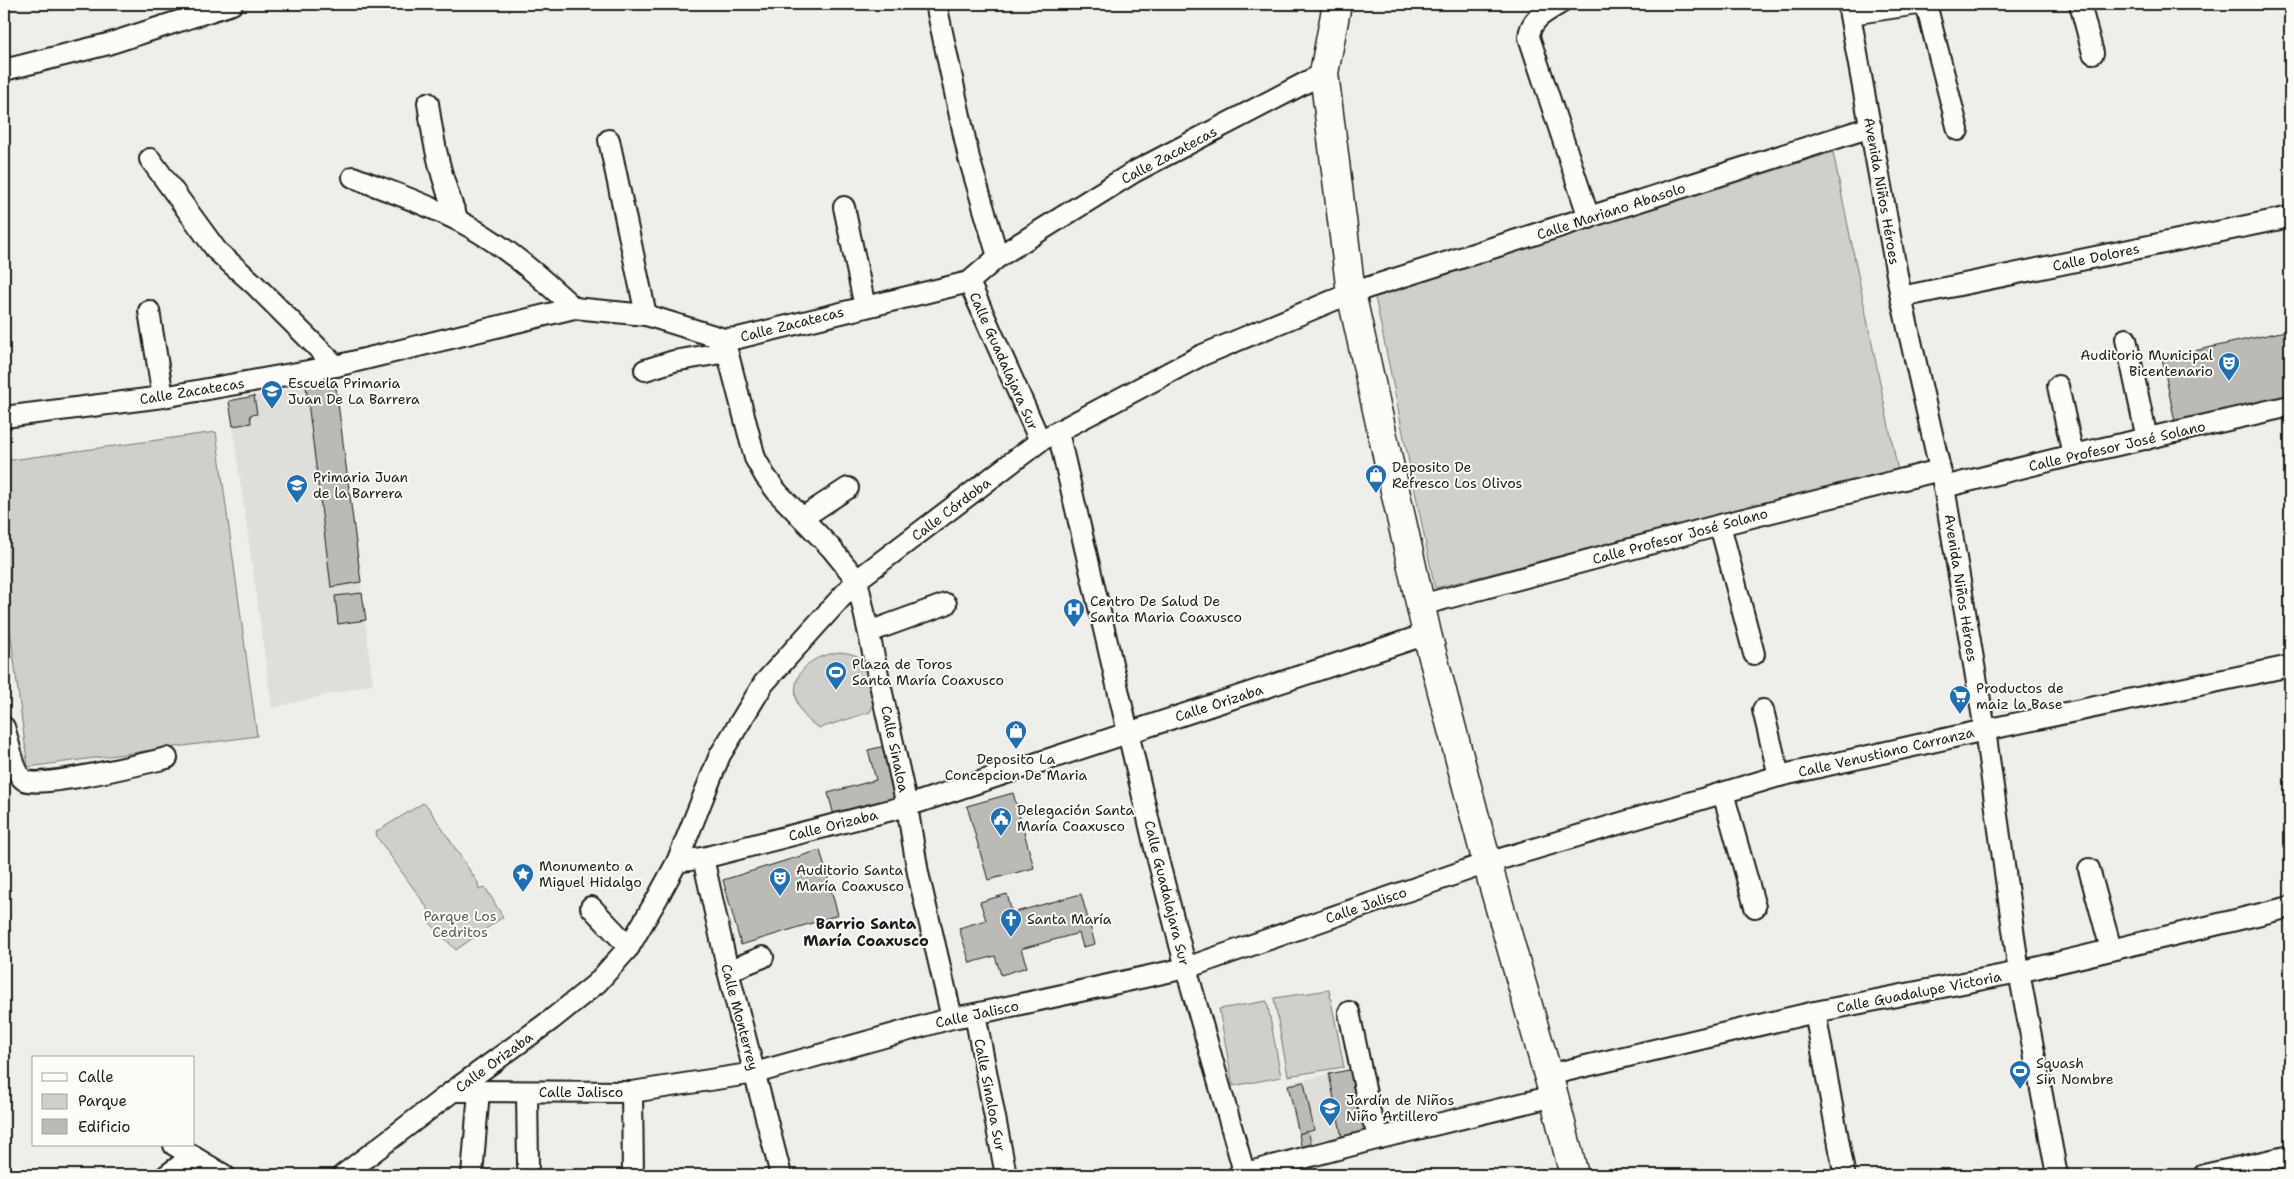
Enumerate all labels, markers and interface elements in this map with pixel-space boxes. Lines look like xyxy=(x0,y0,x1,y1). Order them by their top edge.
street label: Avenida Niños Héroes xyxy=(1860,116,1904,266)
street label: Calle Zacatecas xyxy=(1118,122,1220,188)
street label: Calle Mariano Abasolo xyxy=(1535,179,1687,243)
street label: Calle Dolores xyxy=(2051,239,2141,275)
street label: Calle Guadalajara Sur xyxy=(965,289,1043,433)
street label: Calle Zacatecas xyxy=(738,302,846,346)
place label: Auditorio Municipal Bicentenario xyxy=(2080,346,2214,380)
theatre icon: Auditorio Municipal Bicentenario xyxy=(2217,351,2241,382)
street label: Calle Zacatecas xyxy=(138,374,246,408)
place label: Escuela Primaria Juan De La Barrera xyxy=(288,374,420,408)
school or university icon: Escuela Primaria Juan De La Barrera xyxy=(260,379,284,410)
street label: Calle Profesor José Solano xyxy=(2027,417,2207,475)
place label: Deposito De Refresco Los Olivos xyxy=(1392,458,1522,492)
shop icon: Deposito De Refresco Los Olivos xyxy=(1364,463,1388,494)
place label: Primaria Juan de la Barrera xyxy=(313,468,409,502)
school or university icon: Primaria Juan de la Barrera xyxy=(285,473,309,504)
street label: Calle Córdoba xyxy=(908,473,994,545)
street label: Calle Profesor José Solano xyxy=(1590,504,1770,568)
street label: Avenida Niños Héroes xyxy=(1940,513,1982,663)
place label: Centro De Salud De Santa Maria Coaxusco xyxy=(1090,592,1242,626)
hospital icon: Centro De Salud De Santa Maria Coaxusco xyxy=(1062,597,1086,628)
place label: Plaza de Toros Santa María Coaxusco xyxy=(852,655,1004,689)
sports icon: Plaza de Toros Santa María Coaxusco xyxy=(824,660,848,691)
place label: Productos de maiz la Base xyxy=(1976,679,2064,713)
street label: Calle Orizaba xyxy=(1173,680,1265,726)
supermarket icon: Productos de maiz la Base xyxy=(1948,684,1972,715)
street label: Calle Sinaloa xyxy=(877,704,913,794)
shop icon: Deposito La Concepcion De Maria xyxy=(1004,719,1028,750)
street label: Calle Venustiano Carranza xyxy=(1796,723,1976,781)
place label: Deposito La Concepcion De Maria xyxy=(945,750,1087,784)
place label: Delegación Santa María Coaxusco xyxy=(1017,801,1135,835)
street label: Calle Orizaba xyxy=(786,805,880,845)
public building icon: Delegación Santa María Coaxusco xyxy=(989,806,1013,837)
street label: Calle Guadalajara Sur xyxy=(1140,819,1194,968)
place label: Monumento a Miguel Hidalgo xyxy=(539,857,642,891)
place label: Auditorio Santa María Coaxusco xyxy=(796,861,904,895)
place icon: Monumento a Miguel Hidalgo xyxy=(511,862,535,893)
theatre icon: Auditorio Santa María Coaxusco xyxy=(768,866,792,897)
street label: Calle Jalisco xyxy=(1323,883,1409,927)
park label: Parque Los Cedritos xyxy=(423,907,497,941)
church icon: Santa María xyxy=(999,907,1023,938)
place label: Santa María xyxy=(1027,910,1112,928)
district label: Barrio Santa María Coaxusco xyxy=(803,914,929,951)
street label: Calle Monterrey xyxy=(717,962,763,1072)
street label: Calle Guadalupe Victoria xyxy=(1835,967,2003,1017)
street label: Calle Jalisco xyxy=(934,996,1020,1032)
street label: Calle Orizaba xyxy=(452,1028,536,1096)
street label: Calle Sinaloa Sur xyxy=(970,1037,1010,1153)
place label: Squash Sin Nombre xyxy=(2036,1054,2114,1088)
legend xyxy=(32,1056,195,1146)
sports icon: Squash Sin Nombre xyxy=(2008,1059,2032,1090)
text: Calle xyxy=(78,1067,114,1087)
street label: Calle Jalisco xyxy=(539,1083,623,1101)
text: Parque xyxy=(78,1091,127,1111)
place label: Jardín de Niños Niño Artillero xyxy=(1346,1091,1454,1125)
school or university icon: Jardín de Niños Niño Artillero xyxy=(1318,1096,1342,1127)
text: Edificio xyxy=(78,1117,130,1137)

